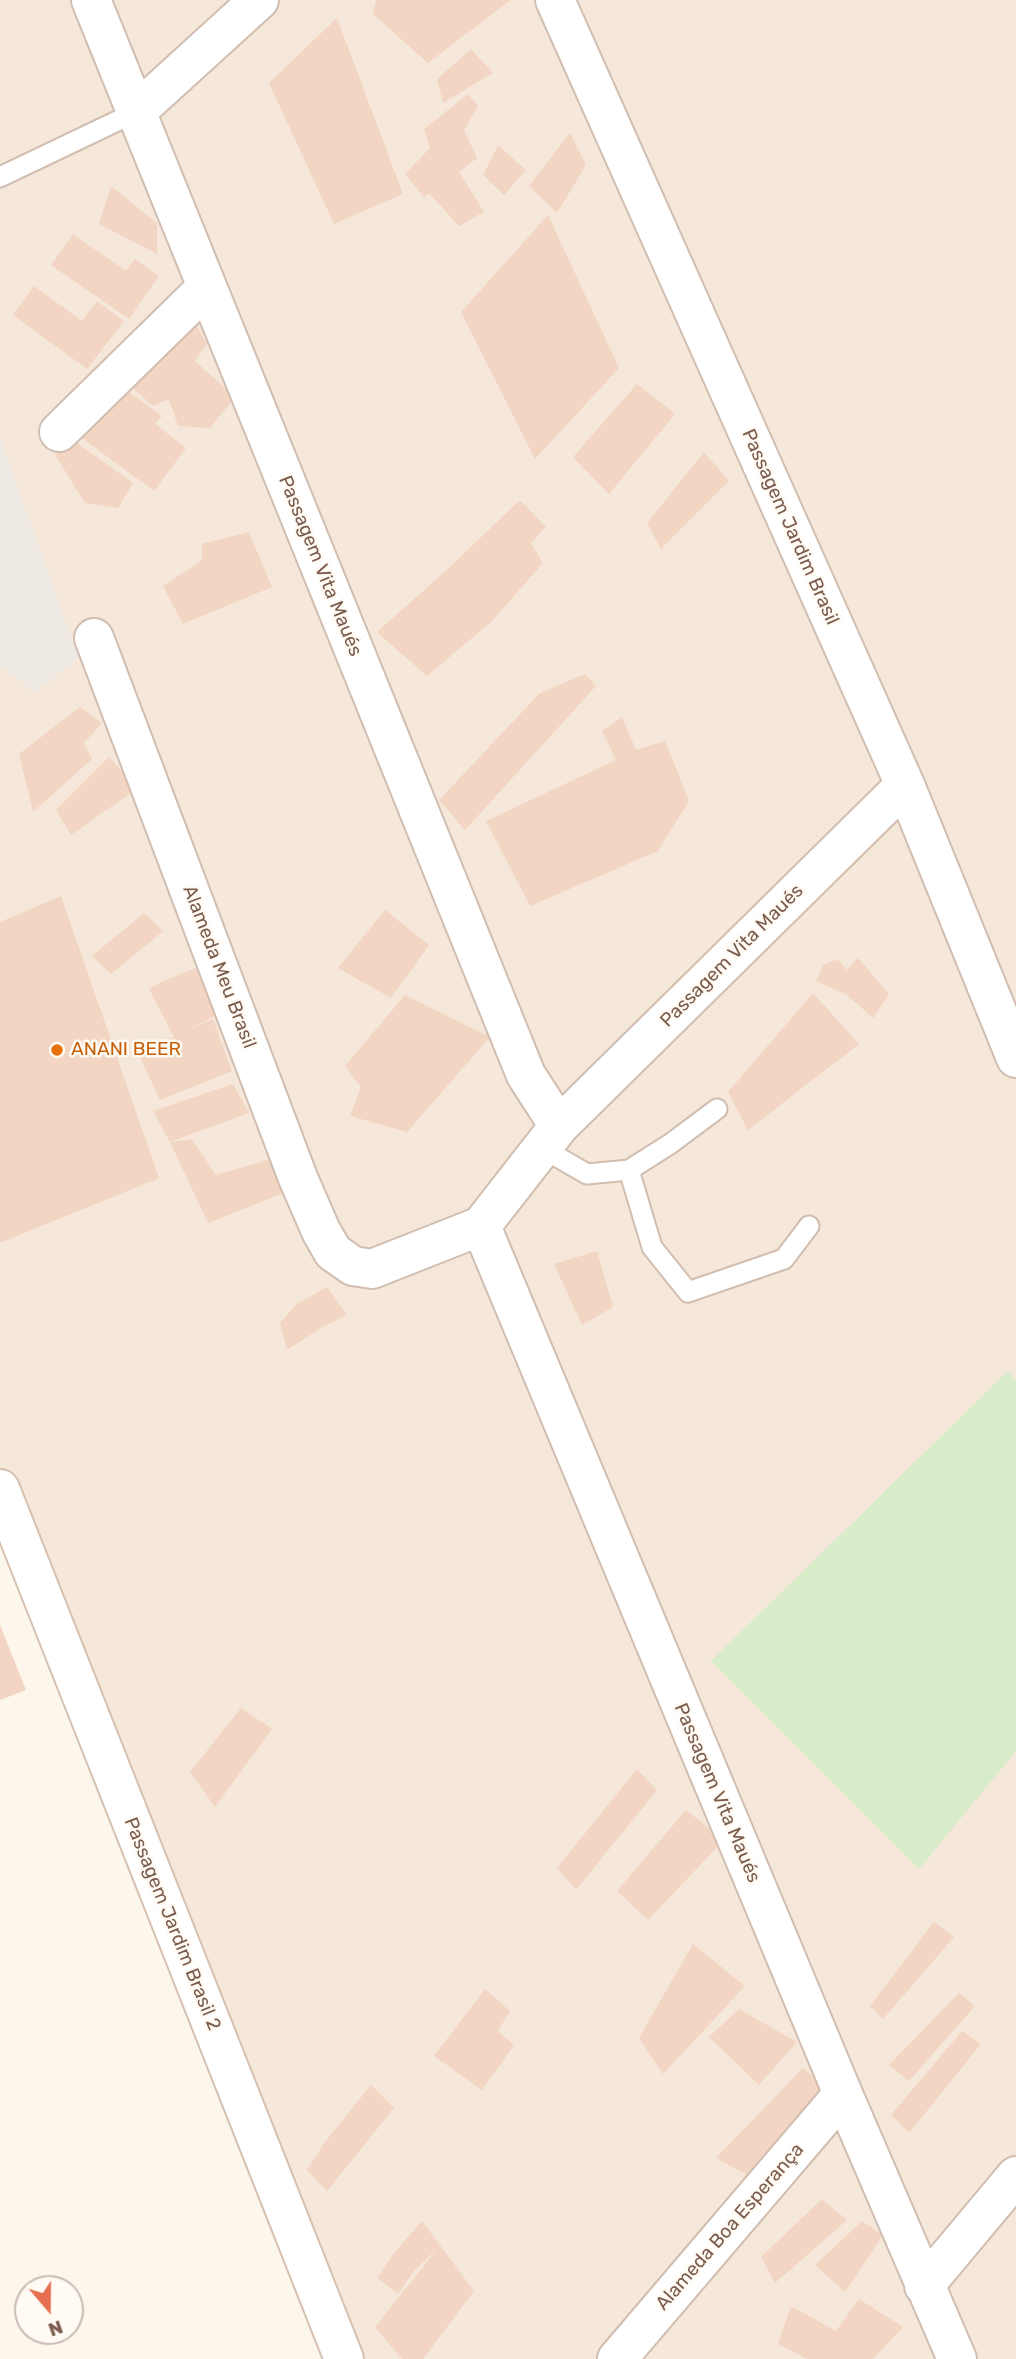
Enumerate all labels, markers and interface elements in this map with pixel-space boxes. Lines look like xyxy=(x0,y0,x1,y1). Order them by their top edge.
street label: Passagem Jardim Brasil xyxy=(736,426,844,628)
street label: Passagem Vita Maués xyxy=(273,472,367,660)
street label: Passagem Vita Maués xyxy=(656,880,808,1032)
street label: Alameda Meu Brasil xyxy=(177,882,261,1052)
place label: ANANI BEER xyxy=(71,1039,181,1061)
marker: ANANI BEER xyxy=(49,1042,65,1058)
street label: Passagem Vita Maués xyxy=(669,1700,765,1886)
street label: Passagem Jardim Brasil 2 xyxy=(119,1814,225,2034)
street label: Alameda Boa Esperança xyxy=(651,2139,809,2315)
north arrow xyxy=(14,2275,84,2345)
text: N xyxy=(45,2315,66,2341)

